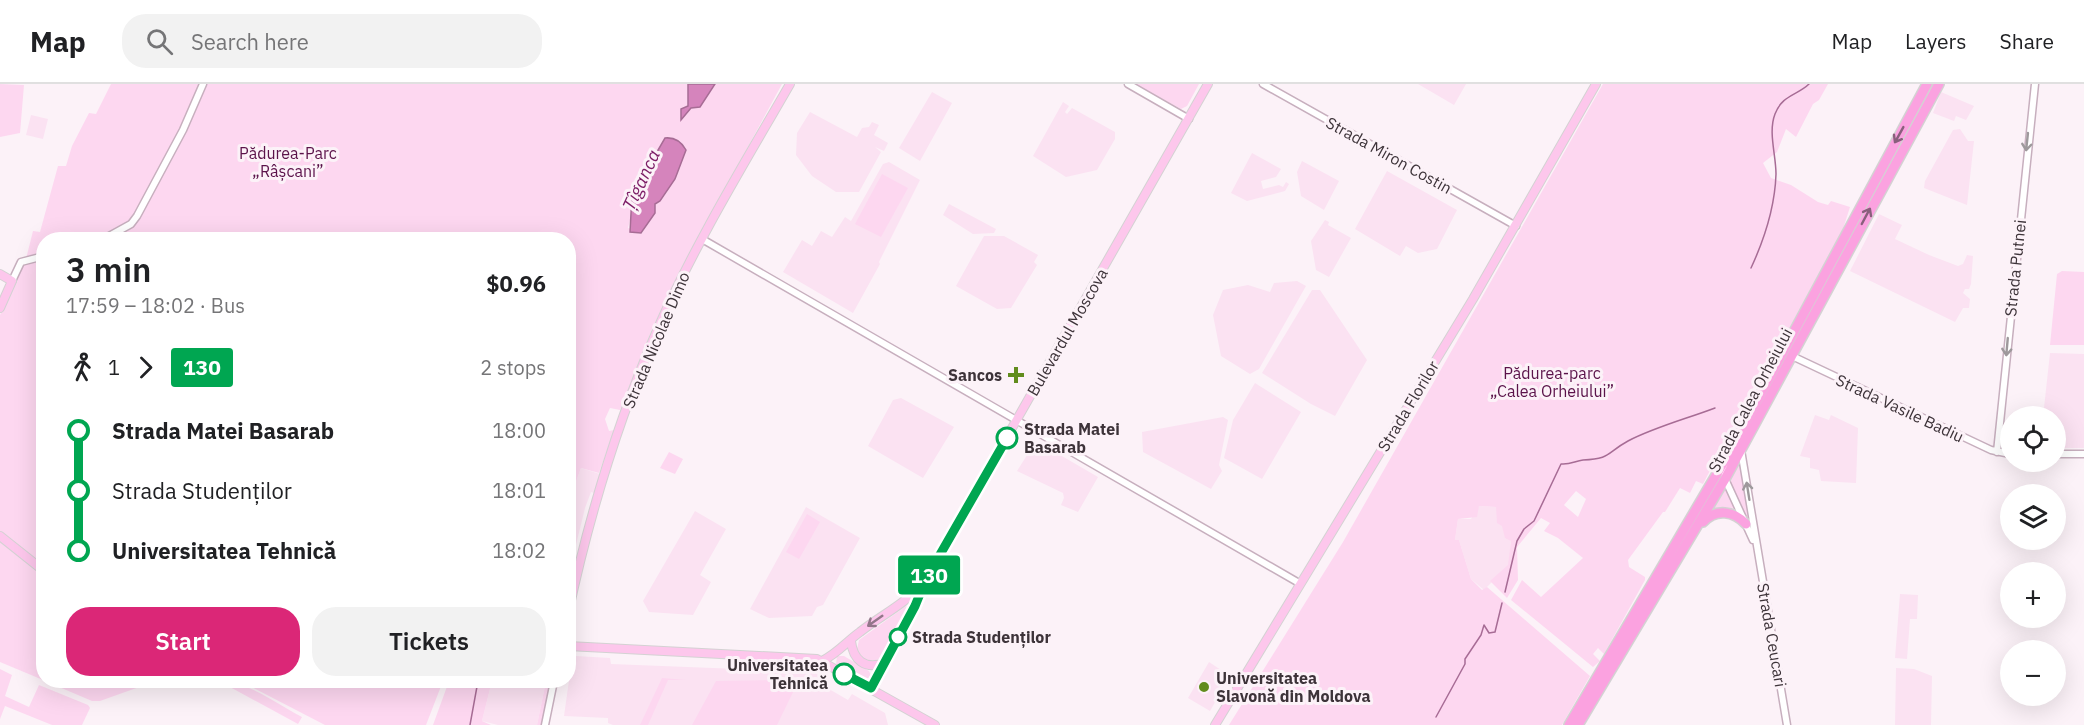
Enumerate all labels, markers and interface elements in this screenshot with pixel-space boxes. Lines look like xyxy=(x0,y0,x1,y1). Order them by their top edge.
search box xyxy=(122,14,542,68)
text: Map xyxy=(30,23,86,60)
icon: search xyxy=(143,25,176,58)
text: Search here xyxy=(191,27,309,56)
text: Map xyxy=(1832,27,1872,55)
text: Layers xyxy=(1905,27,1967,55)
text: Share xyxy=(2000,27,2054,55)
street label: Strada Miron Costin xyxy=(1323,112,1455,198)
one-way arrow xyxy=(1893,126,1905,143)
one-way arrow xyxy=(2021,132,2032,151)
park label: Pădurea-Parc „Râșcani” xyxy=(239,143,337,181)
water label: Țîganca xyxy=(617,146,665,214)
one-way arrow xyxy=(1860,208,1872,225)
street label: Strada Putnei xyxy=(2000,219,2030,317)
text: 3 min xyxy=(66,248,151,291)
street label: Bulevardul Moscova xyxy=(1022,264,1112,399)
text: $0.96 xyxy=(486,269,546,298)
street label: Strada Nicolae Dimo xyxy=(618,269,694,411)
text: 17:59 – 18:02 · Bus xyxy=(66,292,245,319)
street label: Strada Calea Orheiului xyxy=(1704,324,1796,476)
one-way arrow xyxy=(2001,337,2012,357)
icon: walk xyxy=(66,351,99,384)
icon: forward xyxy=(129,351,162,384)
text: 130 xyxy=(183,353,221,381)
text: 1 xyxy=(108,354,120,381)
text: 2 stops xyxy=(480,354,546,381)
street label: Strada Florilor xyxy=(1373,357,1443,455)
park label: Pădurea-parc „Calea Orheiului” xyxy=(1490,363,1614,401)
place label: Sancos xyxy=(948,365,1002,385)
marker: Sancos xyxy=(1007,366,1025,384)
street label: Strada Vasile Badiu xyxy=(1833,370,1967,446)
map controls xyxy=(2000,406,2066,706)
button: locate xyxy=(2000,406,2066,472)
text: Strada Matei Basarab xyxy=(112,416,334,445)
text: 18:00 xyxy=(492,417,546,444)
place label: Strada Matei Basarab xyxy=(1024,419,1120,457)
marker: Strada Matei Basarab xyxy=(996,427,1018,449)
text: Strada Studenților xyxy=(112,476,292,505)
text: 18:01 xyxy=(492,477,546,504)
one-way arrow xyxy=(1742,482,1753,501)
button: layers xyxy=(2000,484,2066,550)
text: Universitatea Tehnică xyxy=(112,536,336,565)
text: 18:02 xyxy=(492,537,546,564)
line badge: 130 xyxy=(894,556,964,594)
text: 130 xyxy=(910,561,948,589)
button: + xyxy=(2000,562,2066,628)
street label: Strada Ceucari xyxy=(1753,581,1791,689)
button: Start xyxy=(66,607,300,676)
button: Tickets xyxy=(312,607,546,676)
one-way arrow xyxy=(868,614,884,627)
place label: Strada Studenților xyxy=(912,627,1051,648)
marker: Strada Studenților xyxy=(889,628,907,646)
button: − xyxy=(2000,640,2066,706)
place label: Universitatea Tehnică xyxy=(727,655,828,693)
marker: Universitatea Tehnică xyxy=(833,663,855,685)
place label: Universitatea Slavonă din Moldova xyxy=(1216,668,1370,706)
marker: Universitatea Slavonă din Moldova xyxy=(1197,680,1211,694)

